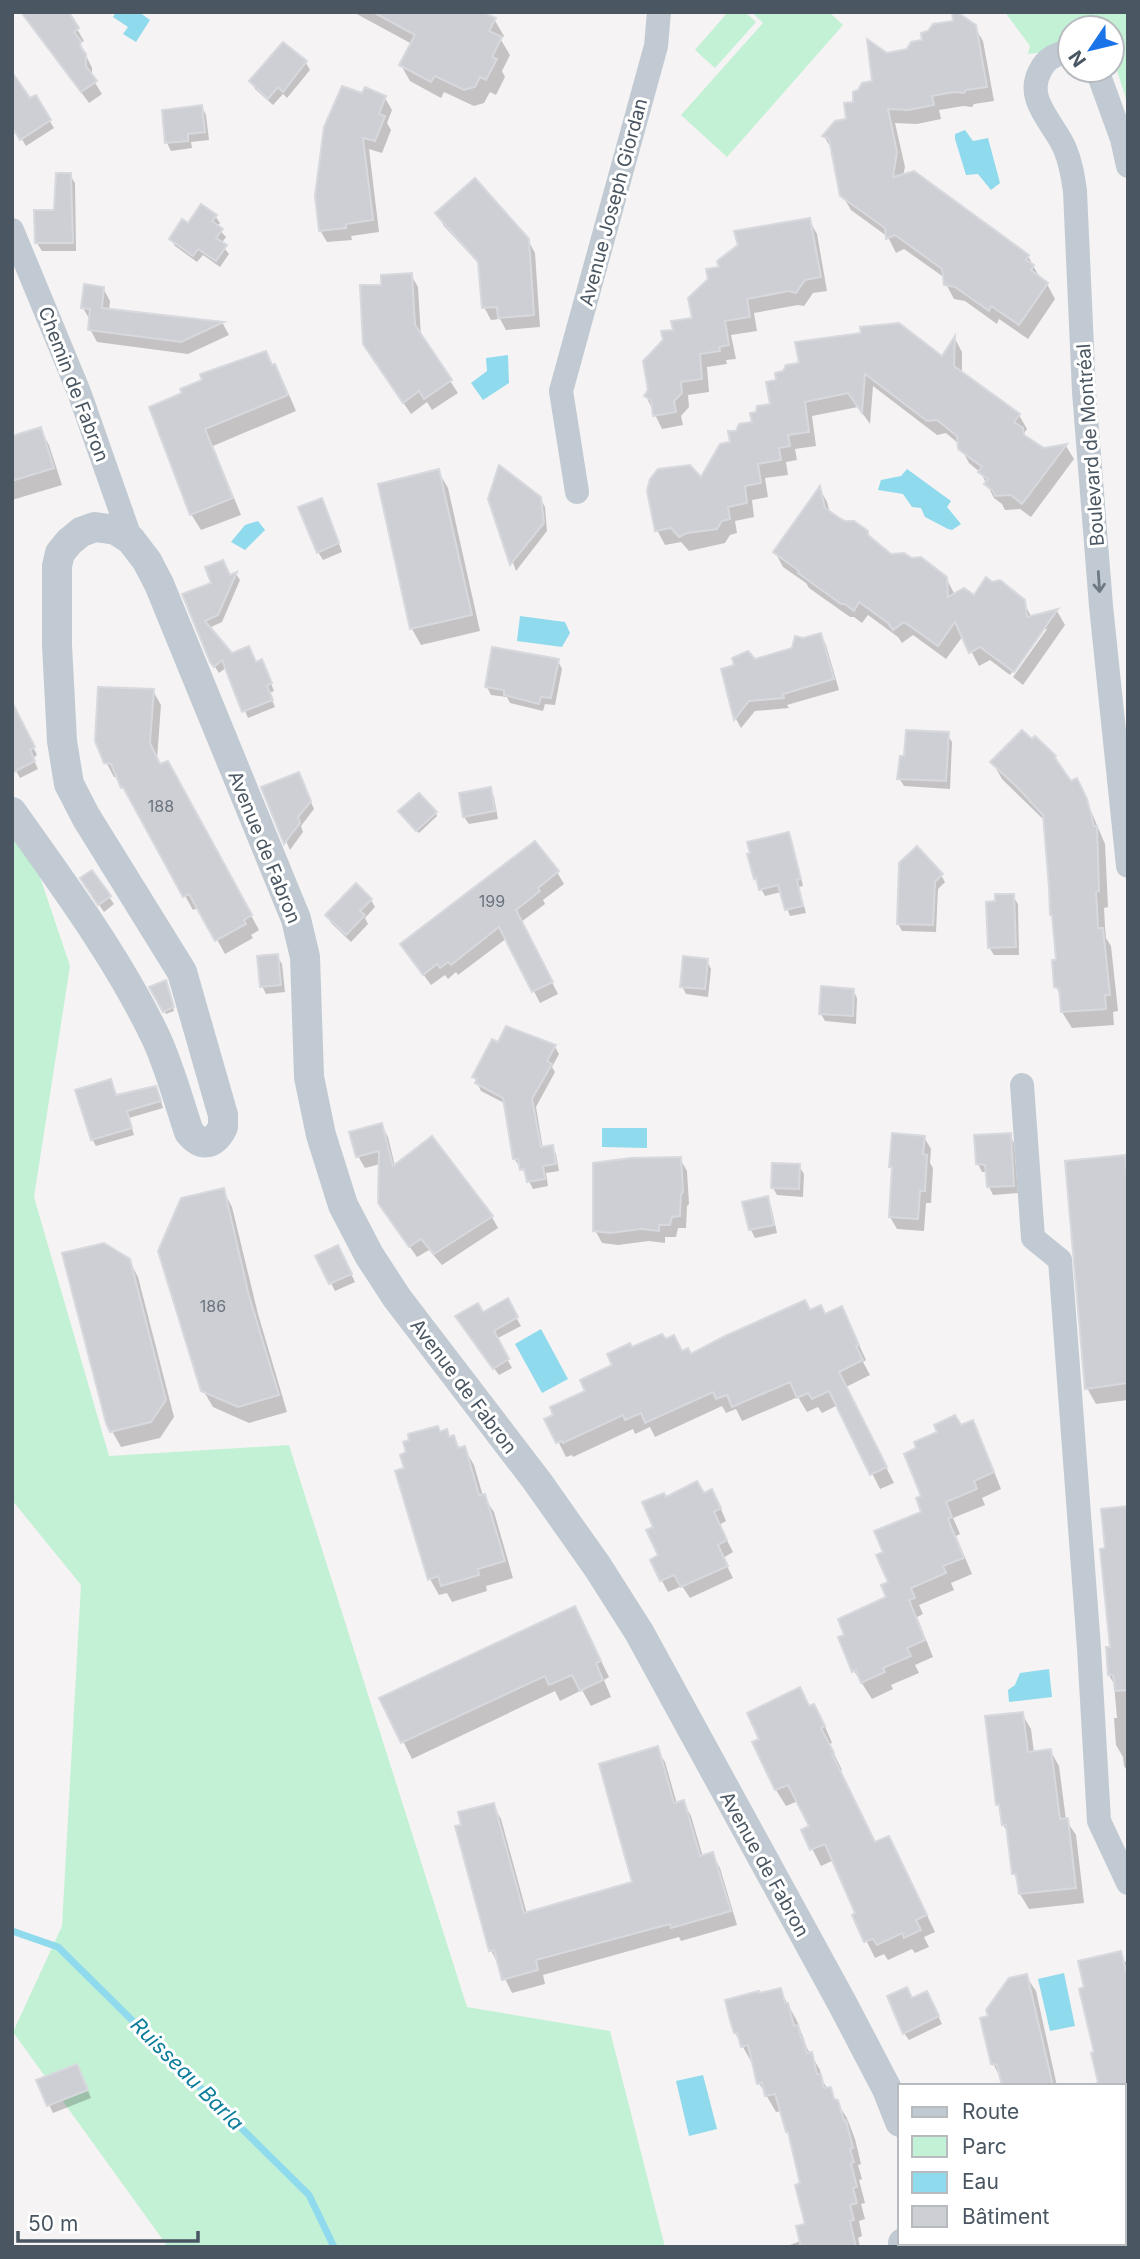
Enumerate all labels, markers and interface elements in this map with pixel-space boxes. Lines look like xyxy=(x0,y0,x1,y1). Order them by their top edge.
north arrow xyxy=(1056,14,1126,84)
text: N xyxy=(1064,46,1091,71)
street label: Avenue Joseph Giordan xyxy=(575,96,652,309)
street label: Chemin de Fabron xyxy=(33,303,114,465)
street label: Boulevard de Montréal xyxy=(1072,343,1109,547)
one-way arrow xyxy=(1093,570,1106,593)
street label: Avenue de Fabron xyxy=(223,767,306,927)
house number: 188 xyxy=(148,796,174,816)
house number: 199 xyxy=(479,891,505,911)
house number: 186 xyxy=(200,1296,226,1316)
street label: Avenue de Fabron xyxy=(405,1314,522,1458)
street label: Avenue de Fabron xyxy=(715,1788,814,1941)
water label: Ruisseau Barla xyxy=(126,2012,249,2135)
legend xyxy=(898,2084,1126,2245)
text: Route xyxy=(962,2099,1019,2124)
text: Parc xyxy=(962,2134,1007,2159)
text: Eau xyxy=(962,2169,999,2194)
scale bar xyxy=(18,2200,198,2244)
text: Bâtiment xyxy=(962,2204,1050,2229)
text: 50 m xyxy=(28,2211,78,2236)

